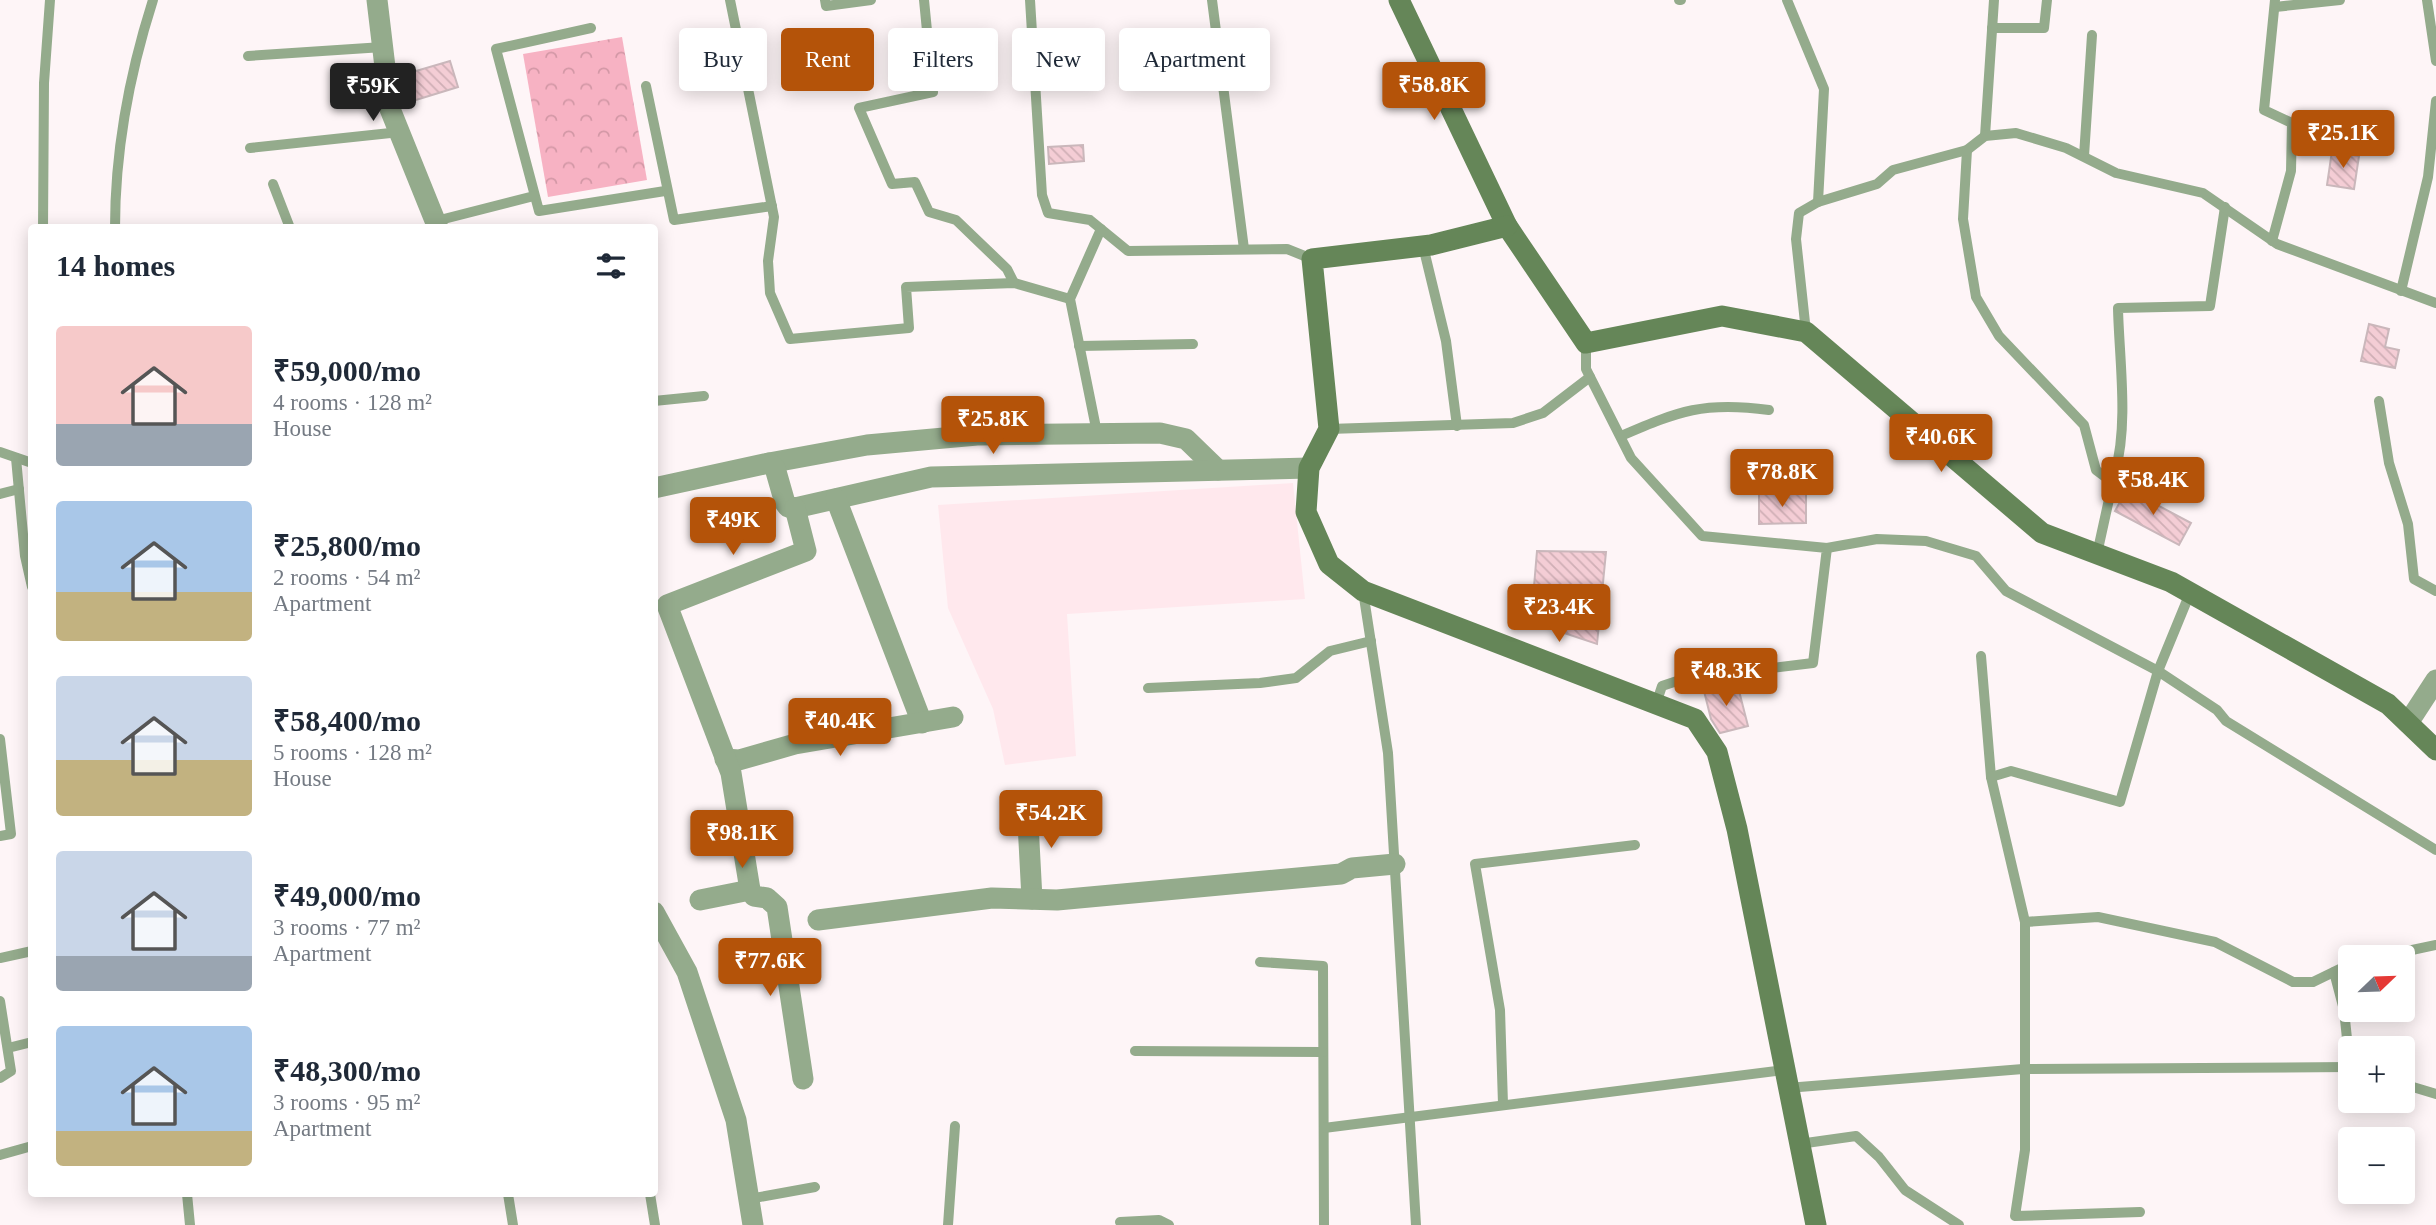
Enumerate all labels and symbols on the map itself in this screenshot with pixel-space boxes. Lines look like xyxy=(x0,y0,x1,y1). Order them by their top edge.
pin: ₹58.8K xyxy=(1377,62,1491,122)
pin: ₹59K xyxy=(332,64,414,123)
pin: ₹25.1K xyxy=(2286,110,2400,170)
pin: ₹25.8K xyxy=(936,396,1050,456)
pin: ₹40.6K xyxy=(1884,414,1998,474)
pin: ₹78.8K xyxy=(1725,449,1839,509)
pin: ₹58.4K xyxy=(2096,458,2210,517)
pin: ₹49K xyxy=(692,498,774,557)
pin: ₹23.4K xyxy=(1502,584,1616,644)
pin: ₹48.3K xyxy=(1669,648,1783,708)
pin: ₹40.4K xyxy=(783,698,897,758)
pin: ₹54.2K xyxy=(994,790,1108,850)
pin: ₹98.1K xyxy=(685,810,799,870)
pin: ₹77.6K xyxy=(713,939,827,998)
north arrow xyxy=(2338,945,2415,1022)

